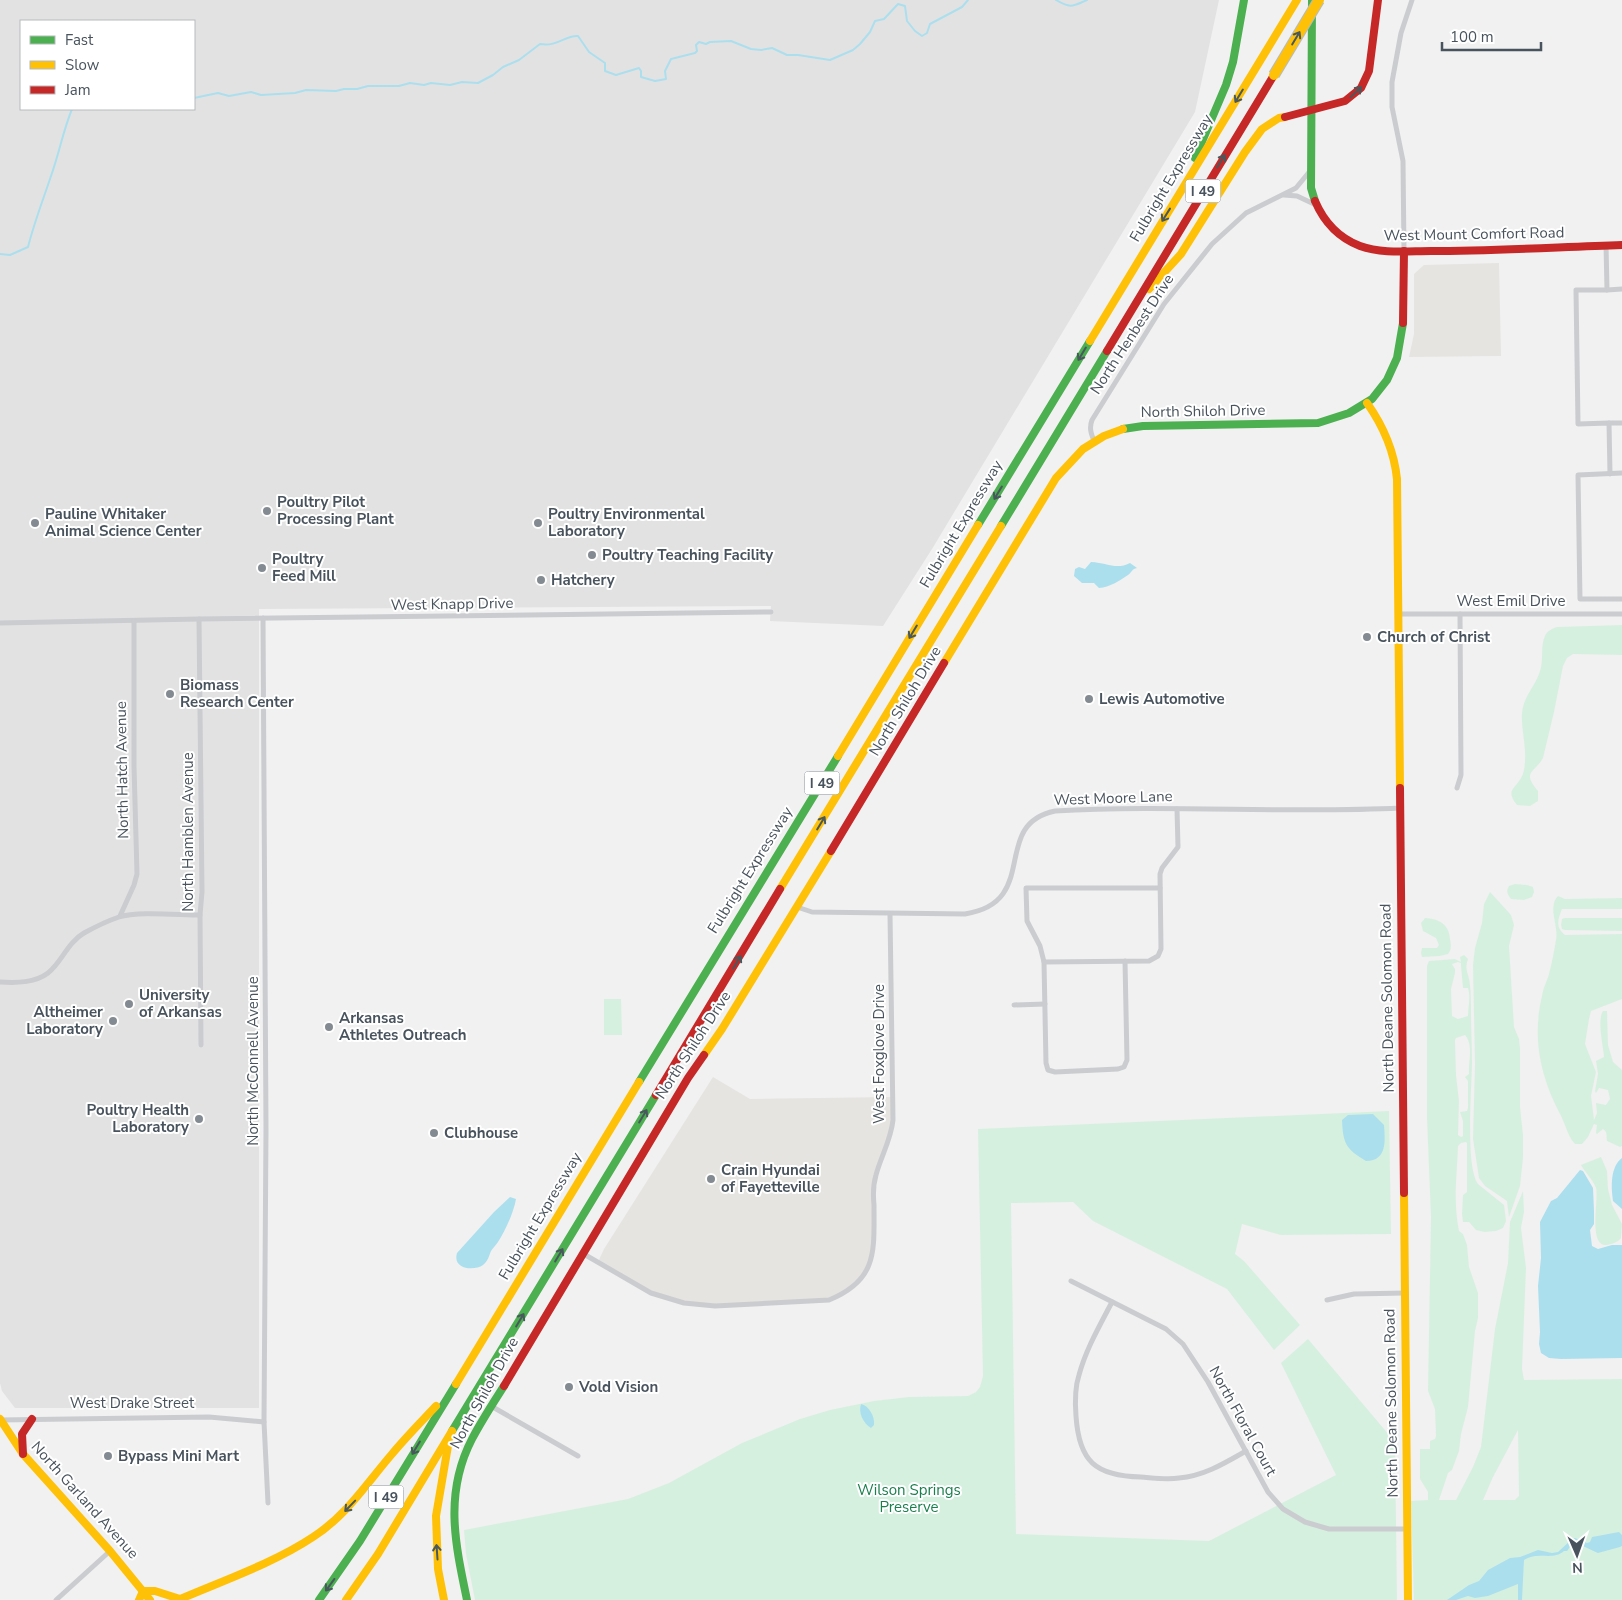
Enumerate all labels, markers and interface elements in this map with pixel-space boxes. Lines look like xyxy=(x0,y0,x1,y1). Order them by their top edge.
legend xyxy=(20,20,195,110)
scale bar xyxy=(1442,20,1541,52)
text: 100 m xyxy=(1450,27,1494,47)
text: Fast xyxy=(65,30,94,50)
one-way arrow xyxy=(1292,31,1302,45)
text: Slow xyxy=(65,55,100,75)
text: Jam xyxy=(64,80,91,100)
one-way arrow xyxy=(1350,86,1362,98)
one-way arrow xyxy=(1233,89,1243,103)
street label: Fulbright Expressway xyxy=(1125,110,1217,246)
one-way arrow xyxy=(1217,155,1227,169)
road number: I 49 xyxy=(1186,180,1220,202)
one-way arrow xyxy=(1161,208,1171,222)
street label: West Mount Comfort Road xyxy=(1383,222,1565,246)
street label: North Henbest Drive xyxy=(1086,270,1178,398)
one-way arrow xyxy=(1076,347,1086,361)
street label: North Shiloh Drive xyxy=(1140,400,1266,422)
street label: Fulbright Expressway xyxy=(915,456,1007,592)
one-way arrow xyxy=(992,486,1002,500)
place label: Poultry Pilot Processing Plant xyxy=(277,492,394,529)
place label: Pauline Whitaker Animal Science Center xyxy=(45,504,202,541)
place label: Poultry Environmental Laboratory xyxy=(548,504,705,541)
marker: Poultry Pilot Processing Plant xyxy=(261,505,273,517)
marker: Pauline Whitaker Animal Science Center xyxy=(29,517,41,529)
marker: Poultry Environmental Laboratory xyxy=(532,517,544,529)
place label: Poultry Teaching Facility xyxy=(602,545,773,565)
place label: Poultry Feed Mill xyxy=(272,549,336,586)
marker: Poultry Teaching Facility xyxy=(586,549,598,561)
marker: Poultry Feed Mill xyxy=(256,562,268,574)
place label: Hatchery xyxy=(551,570,615,590)
marker: Hatchery xyxy=(535,574,547,586)
street label: West Emil Drive xyxy=(1457,591,1565,611)
street label: West Knapp Drive xyxy=(391,593,513,615)
one-way arrow xyxy=(908,624,918,638)
place label: Church of Christ xyxy=(1377,627,1490,647)
marker: Church of Christ xyxy=(1361,631,1373,643)
street label: North Shiloh Drive xyxy=(864,642,946,760)
place label: Biomass Research Center xyxy=(180,675,294,712)
marker: Biomass Research Center xyxy=(164,688,176,700)
place label: Lewis Automotive xyxy=(1099,689,1225,709)
marker: Lewis Automotive xyxy=(1083,693,1095,705)
street label: North Hatch Avenue xyxy=(111,701,133,839)
street label: North Hamblen Avenue xyxy=(178,752,198,912)
road number: I 49 xyxy=(804,771,840,794)
street label: West Moore Lane xyxy=(1053,786,1173,810)
street label: Fulbright Expressway xyxy=(703,803,797,937)
one-way arrow xyxy=(817,817,827,831)
street label: North Deane Solomon Road xyxy=(1375,903,1399,1093)
one-way arrow xyxy=(731,955,742,969)
street label: North McConnell Avenue xyxy=(243,976,263,1146)
street label: West Foxglove Drive xyxy=(869,984,889,1124)
place label: University of Arkansas xyxy=(139,985,222,1022)
street label: North Shiloh Drive xyxy=(651,987,735,1103)
marker: University of Arkansas xyxy=(123,998,135,1010)
place label: Altheimer Laboratory xyxy=(26,1002,103,1039)
place label: Arkansas Athletes Outreach xyxy=(339,1008,467,1045)
marker: Altheimer Laboratory xyxy=(107,1015,119,1027)
marker: Arkansas Athletes Outreach xyxy=(323,1021,335,1033)
place label: Poultry Health Laboratory xyxy=(87,1100,189,1137)
one-way arrow xyxy=(639,1109,649,1123)
marker: Poultry Health Laboratory xyxy=(193,1113,205,1125)
place label: Clubhouse xyxy=(444,1123,518,1143)
marker: Clubhouse xyxy=(428,1127,440,1139)
street label: Fulbright Expressway xyxy=(494,1148,586,1284)
place label: Crain Hyundai of Fayetteville xyxy=(721,1160,820,1197)
marker: Crain Hyundai of Fayetteville xyxy=(705,1173,717,1185)
one-way arrow xyxy=(555,1248,565,1262)
street label: North Deane Solomon Road xyxy=(1379,1308,1403,1498)
one-way arrow xyxy=(515,1313,525,1327)
street label: North Shiloh Drive xyxy=(445,1334,523,1452)
street label: North Floral Court xyxy=(1205,1363,1282,1480)
place label: Vold Vision xyxy=(578,1377,658,1397)
marker: Vold Vision xyxy=(563,1381,575,1393)
street label: West Drake Street xyxy=(70,1393,195,1413)
street label: North Garland Avenue xyxy=(27,1437,143,1563)
one-way arrow xyxy=(411,1440,421,1454)
place label: Bypass Mini Mart xyxy=(118,1446,239,1466)
marker: Bypass Mini Mart xyxy=(102,1450,114,1462)
park label: Wilson Springs Preserve xyxy=(857,1480,961,1517)
road number: I 49 xyxy=(368,1485,404,1508)
one-way arrow xyxy=(344,1500,356,1512)
north arrow xyxy=(1552,1530,1602,1580)
one-way arrow xyxy=(432,1544,441,1560)
text: N xyxy=(1572,1558,1583,1577)
one-way arrow xyxy=(325,1578,335,1592)

